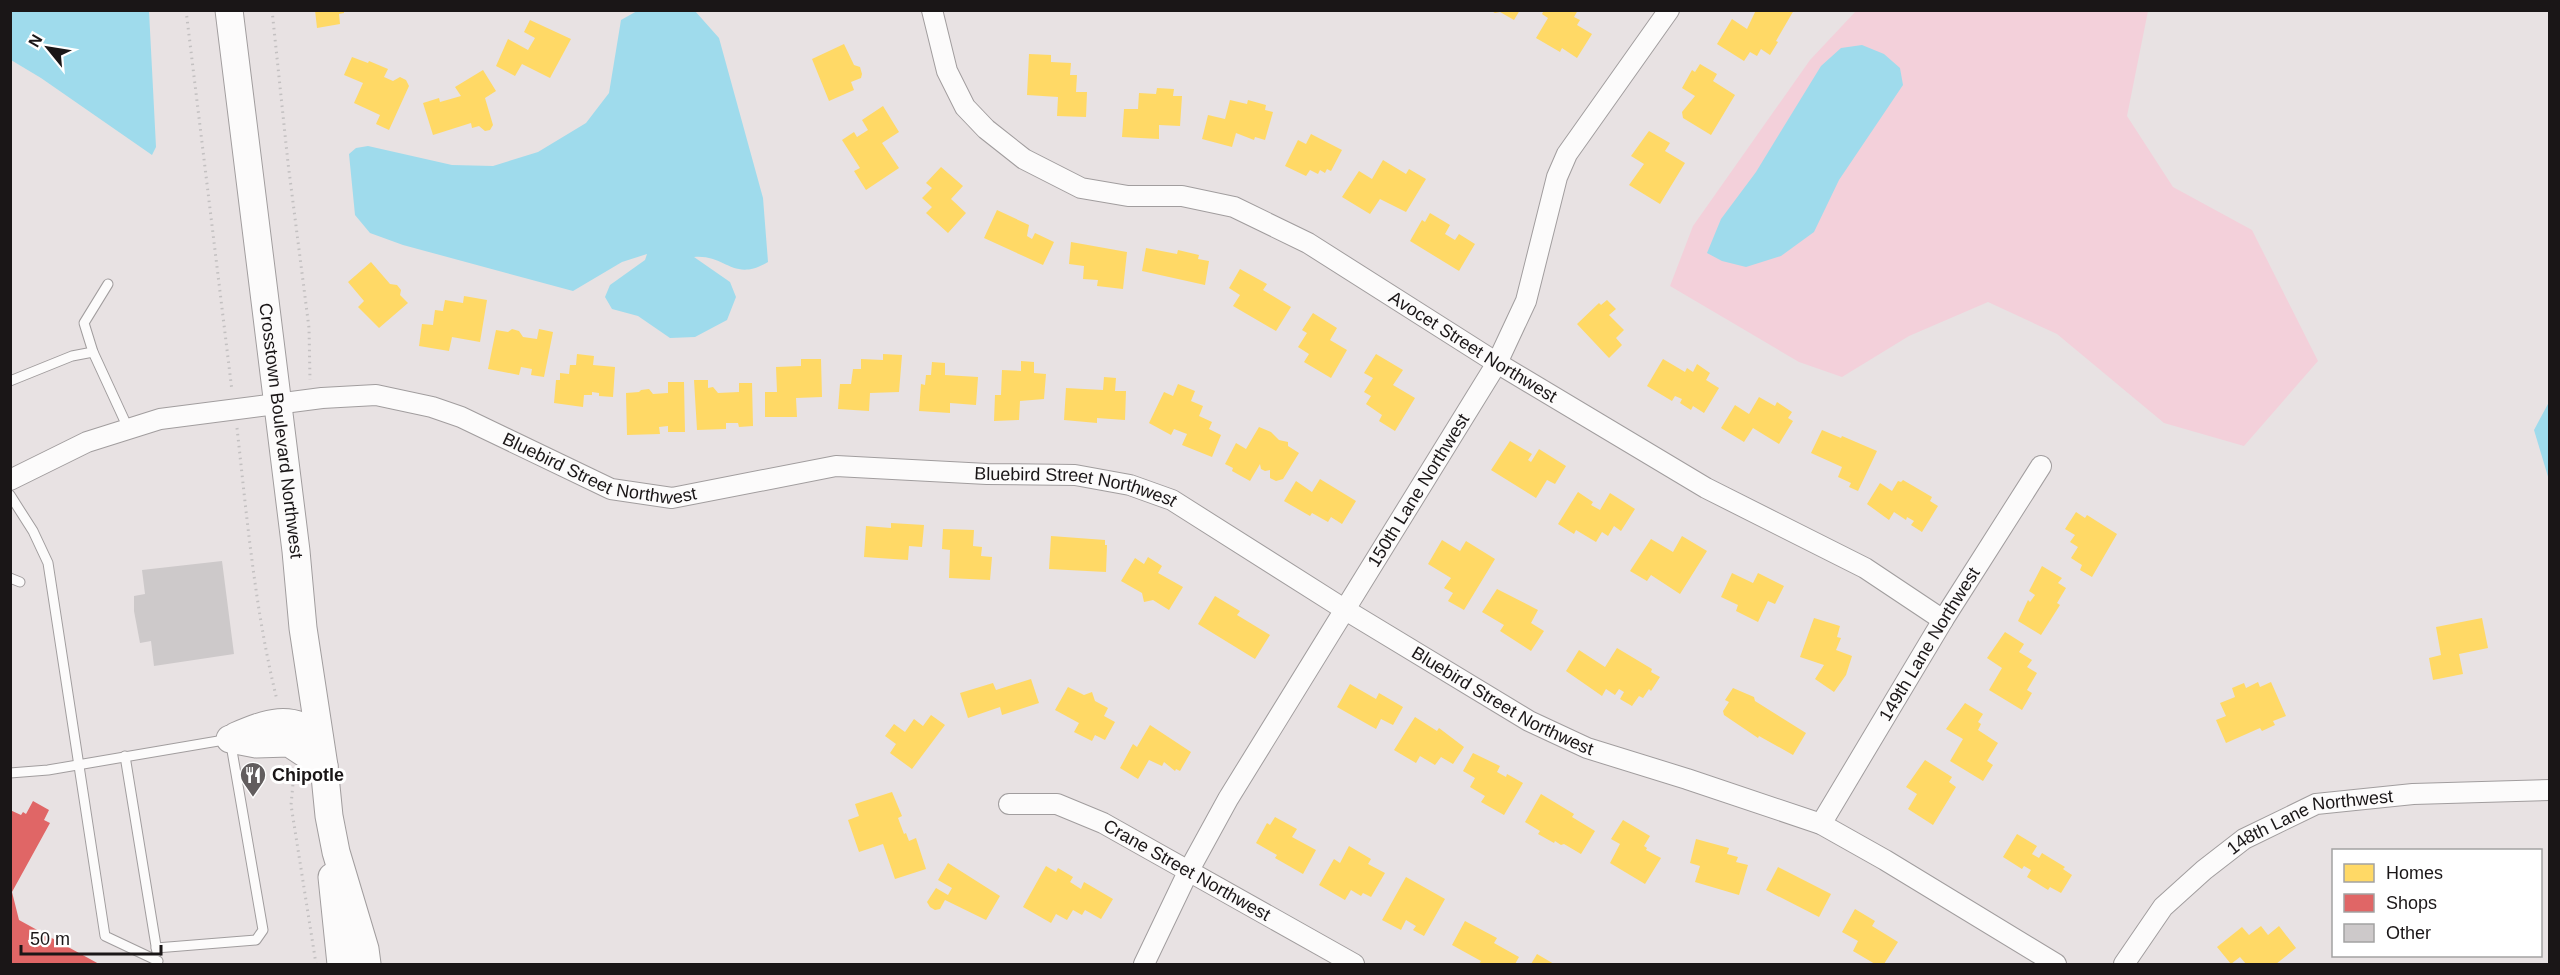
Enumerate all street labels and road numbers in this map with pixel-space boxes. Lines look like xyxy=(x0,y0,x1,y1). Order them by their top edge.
street label: Avocet Street Northwest xyxy=(1385,287,1561,407)
street label: Crosstown Boulevard Northwest xyxy=(255,302,307,559)
street label: 150th Lane Northwest xyxy=(1364,410,1473,571)
street label: Bluebird Street Northwest xyxy=(500,429,698,508)
street label: Bluebird Street Northwest xyxy=(974,463,1181,511)
street label: 149th Lane Northwest xyxy=(1875,564,1984,725)
street label: Bluebird Street Northwest xyxy=(1408,642,1596,759)
street label: 148th Lane Northwest xyxy=(2223,786,2394,859)
street label: Crane Street Northwest xyxy=(1100,815,1274,925)

